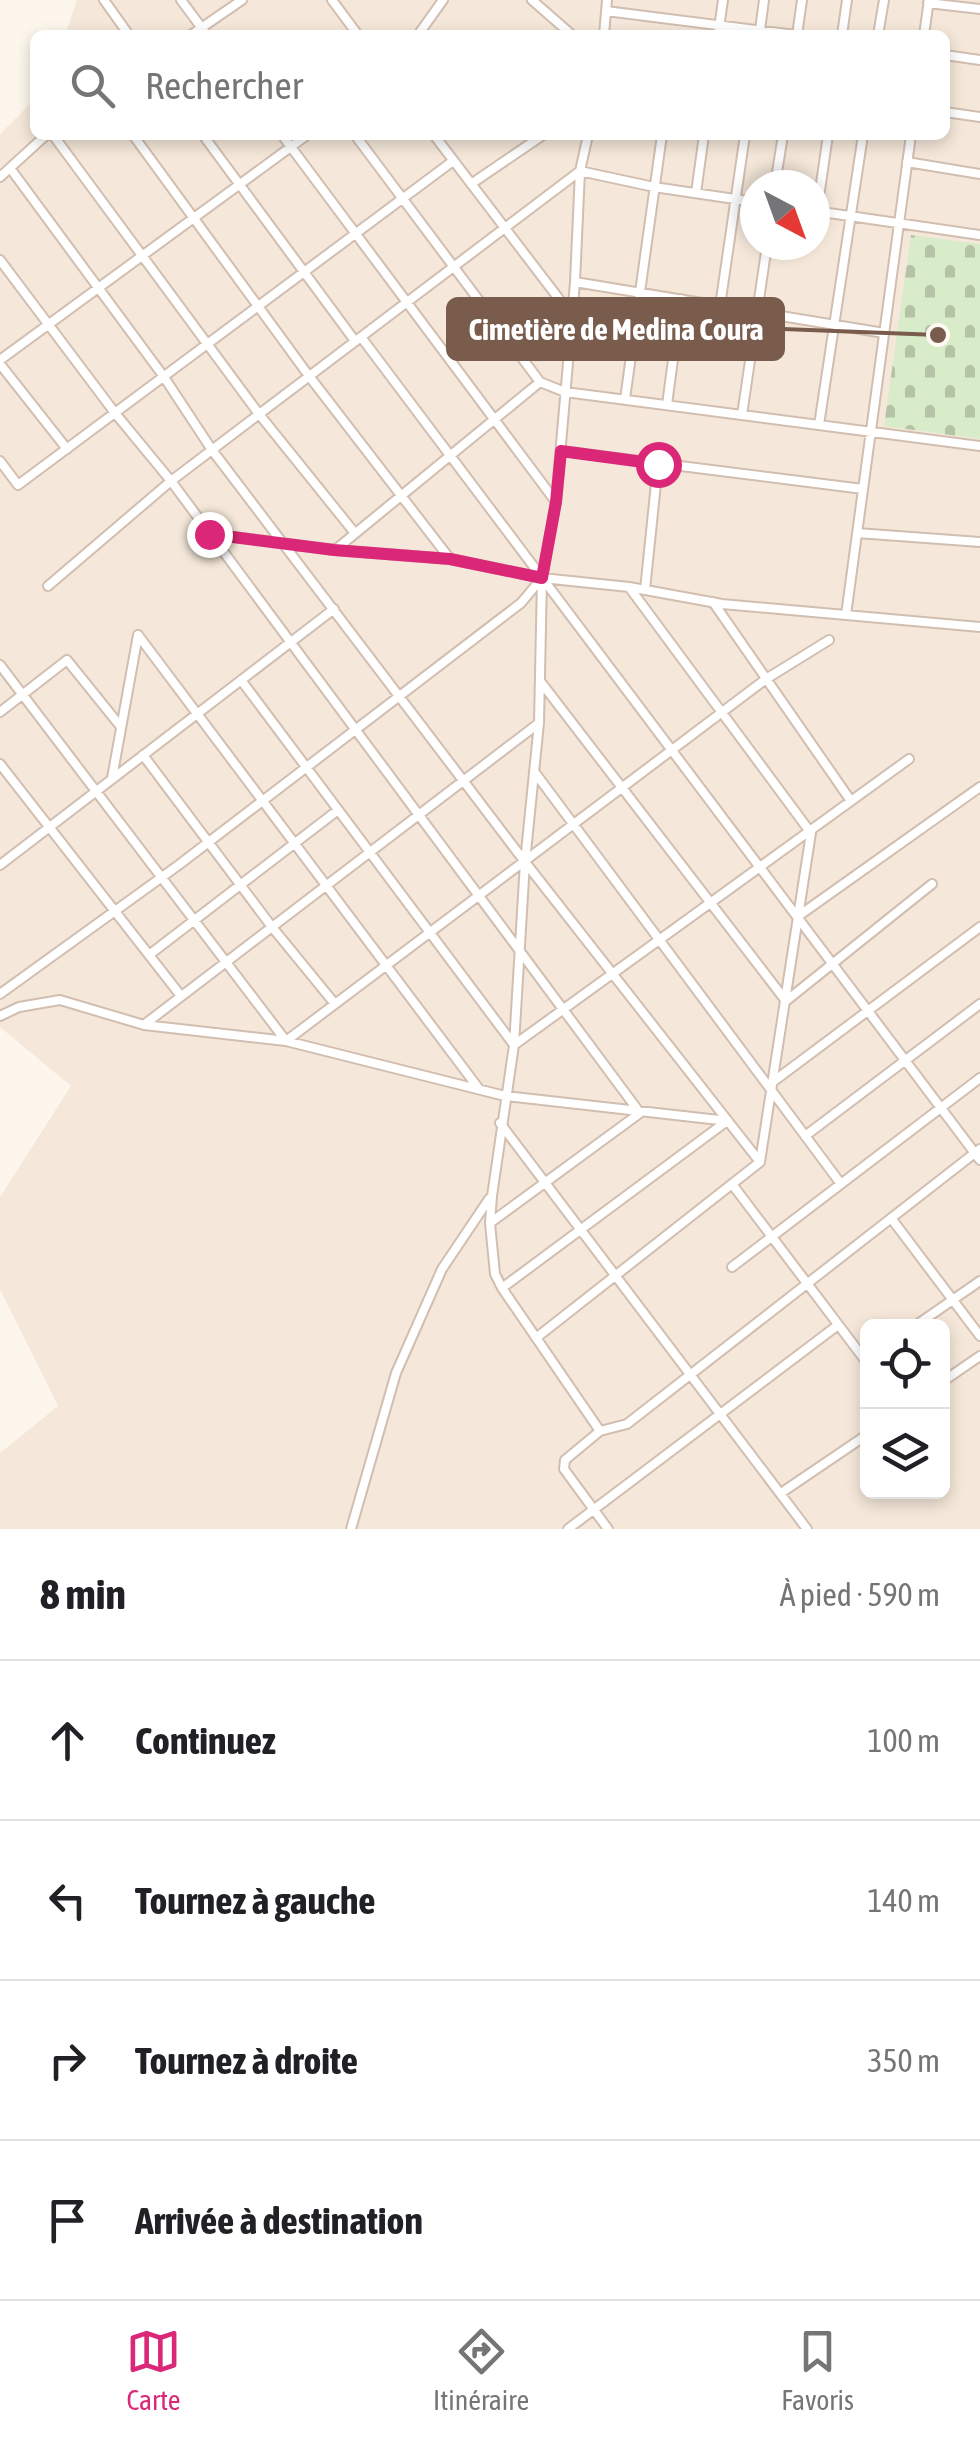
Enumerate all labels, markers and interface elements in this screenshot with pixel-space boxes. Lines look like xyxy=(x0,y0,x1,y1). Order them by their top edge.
search box xyxy=(30,30,950,140)
icon: search xyxy=(65,58,120,113)
text: Rechercher xyxy=(145,64,303,107)
north arrow xyxy=(740,170,830,260)
callout: Cimetière de Medina Coura xyxy=(448,299,783,359)
text: Cimetière de Medina Coura xyxy=(469,312,763,346)
route start xyxy=(636,442,682,488)
route end xyxy=(187,512,233,558)
map controls xyxy=(860,1319,950,1499)
button: locate xyxy=(860,1319,950,1409)
button: layers xyxy=(860,1409,950,1499)
text: 8 min xyxy=(40,1570,126,1618)
text: À pied · 590 m xyxy=(780,1576,940,1613)
icon: ahead xyxy=(40,1713,95,1768)
text: Continuez xyxy=(135,1719,276,1762)
text: 100 m xyxy=(867,1722,940,1759)
icon: left xyxy=(40,1873,95,1928)
text: Tournez à gauche xyxy=(135,1879,376,1922)
text: 140 m xyxy=(867,1882,940,1919)
icon: right xyxy=(40,2033,95,2088)
text: Tournez à droite xyxy=(135,2039,358,2082)
text: 350 m xyxy=(867,2042,940,2079)
icon: arrive xyxy=(40,2193,95,2248)
text: Arrivée à destination xyxy=(135,2199,423,2242)
tab: Carte xyxy=(126,2324,181,2416)
tab: Itinéraire xyxy=(433,2324,529,2416)
tab: Favoris xyxy=(781,2324,854,2416)

